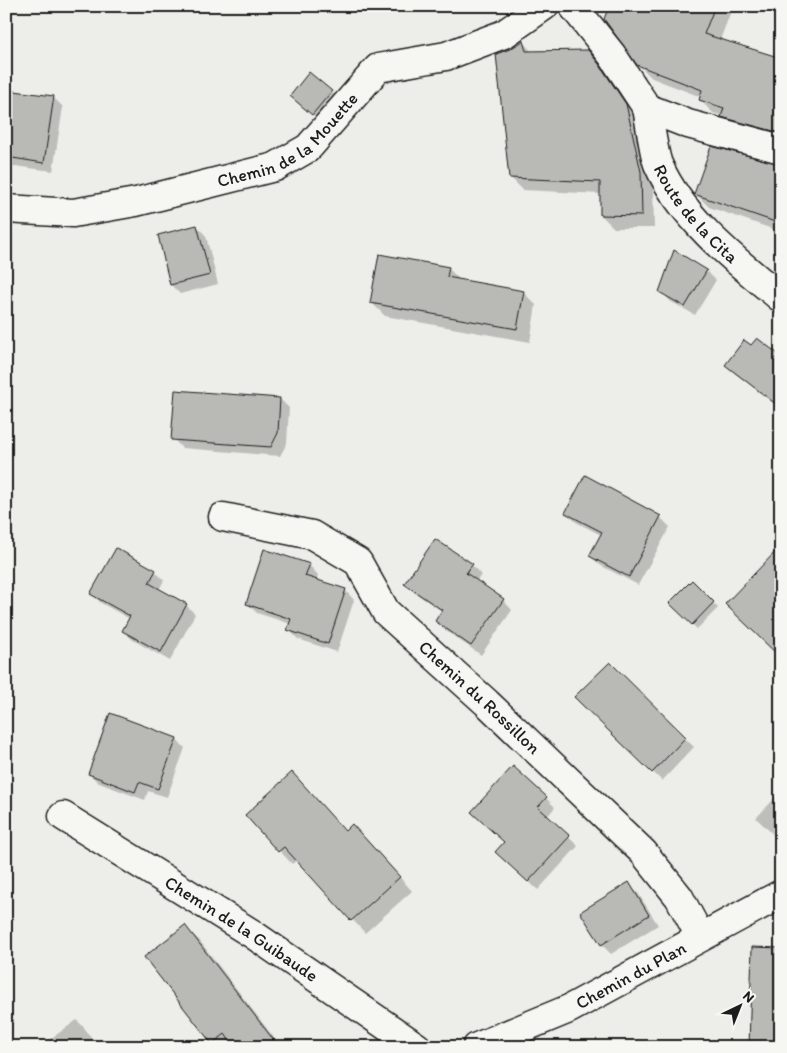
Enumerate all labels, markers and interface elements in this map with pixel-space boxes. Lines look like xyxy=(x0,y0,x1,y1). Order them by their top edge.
street label: Chemin de la Mouette xyxy=(215,88,363,192)
street label: Route de la Cita xyxy=(649,161,743,268)
street label: Chemin du Rossillon xyxy=(414,636,545,759)
street label: Chemin de la Guibaude xyxy=(161,871,322,987)
street label: Chemin du Plan xyxy=(572,937,690,1014)
north arrow xyxy=(714,980,764,1030)
text: N xyxy=(739,987,758,1006)

